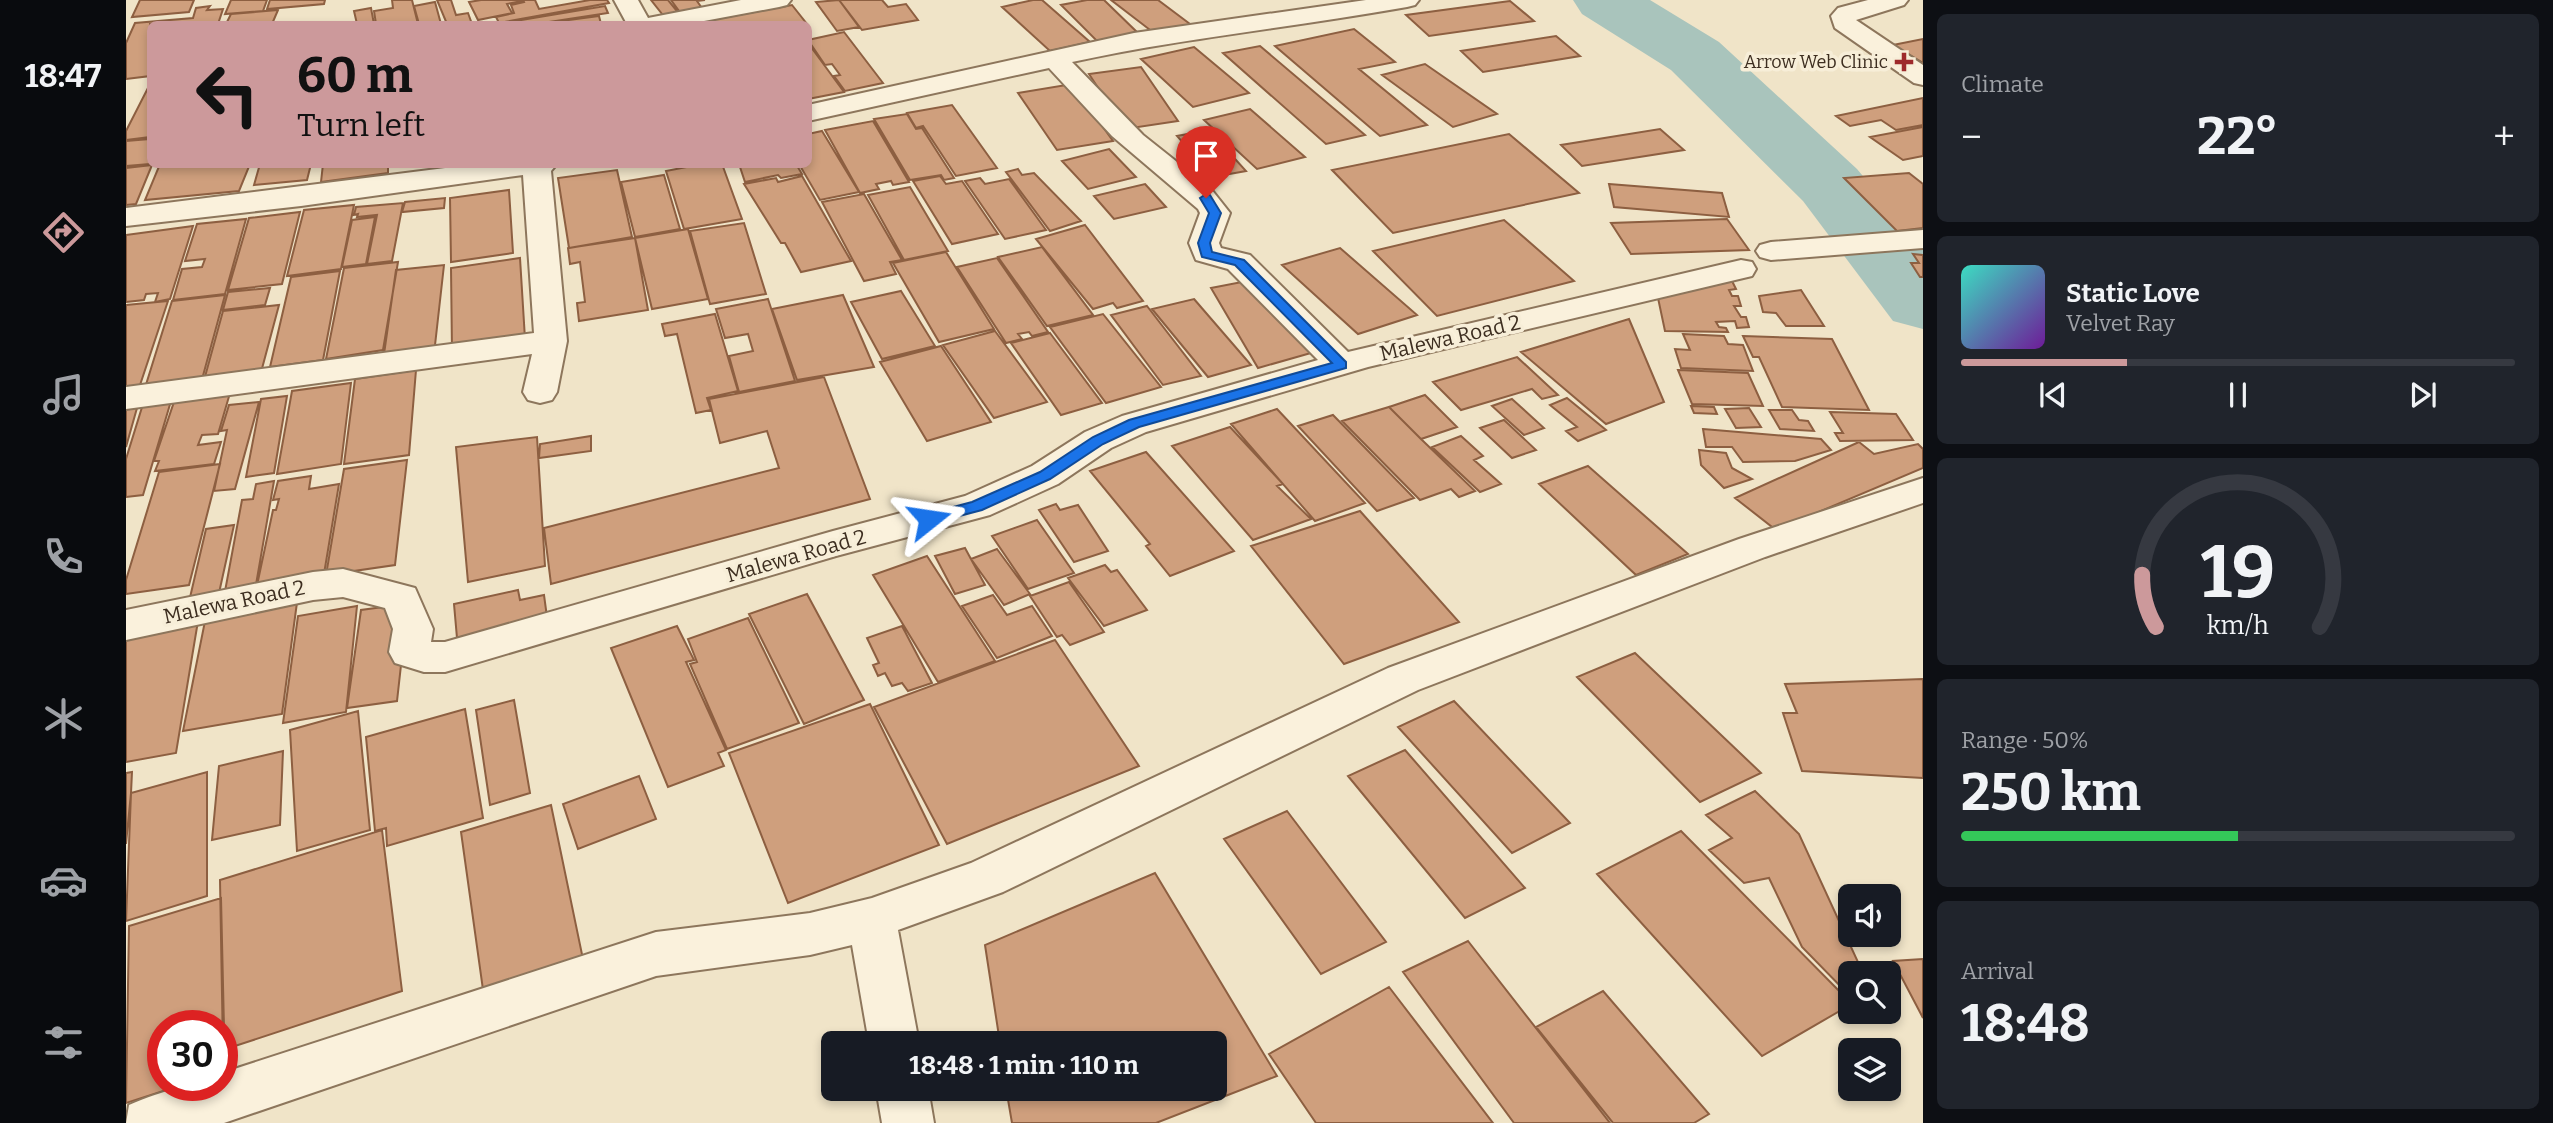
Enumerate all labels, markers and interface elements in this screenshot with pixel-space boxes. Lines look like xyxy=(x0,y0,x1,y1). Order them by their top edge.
text: 60 m xyxy=(297,46,413,105)
icon: left xyxy=(182,49,273,140)
place label: Arrow Web Clinic xyxy=(1744,51,1888,73)
marker: Arrow Web Clinic xyxy=(1894,52,1914,72)
text: 18:47 xyxy=(25,57,101,95)
text: Climate xyxy=(1961,70,2044,98)
text: 22° xyxy=(2197,105,2278,168)
text: Turn left xyxy=(297,106,425,144)
text: − xyxy=(1961,114,1982,160)
text: + xyxy=(2493,114,2515,160)
pin xyxy=(1176,126,1236,198)
icon: arrive xyxy=(1187,137,1225,175)
icon: directions xyxy=(39,208,88,257)
text: Static Love xyxy=(2066,278,2200,309)
street label: Malewa Road 2 xyxy=(1377,309,1523,367)
text: Velvet Ray xyxy=(2066,309,2175,337)
icon: music xyxy=(39,370,88,419)
icon: previous xyxy=(2034,376,2072,414)
icon: pause xyxy=(2219,376,2257,414)
icon: next xyxy=(2404,376,2442,414)
position arrow xyxy=(892,482,966,556)
street label: Malewa Road 2 xyxy=(723,524,869,588)
text: 19 xyxy=(2201,530,2275,617)
icon: phone xyxy=(39,532,88,581)
street label: Malewa Road 2 xyxy=(161,574,307,630)
text: km/h xyxy=(2207,611,2269,641)
icon: climate xyxy=(39,694,88,743)
text: Range · 50% xyxy=(1961,726,2089,754)
text: 250 km xyxy=(1961,761,2141,824)
icon: car xyxy=(39,856,88,905)
map controls xyxy=(1838,884,1901,1101)
button: sound xyxy=(1838,884,1901,947)
text: Arrival xyxy=(1961,957,2034,985)
button: search xyxy=(1838,961,1901,1024)
text: 18:48 xyxy=(1961,992,2090,1055)
speed limit sign: 30 xyxy=(147,1010,238,1101)
icon: filters xyxy=(39,1018,88,1067)
button: layers xyxy=(1838,1038,1901,1101)
text: 18:48 · 1 min · 110 m xyxy=(909,1050,1139,1081)

